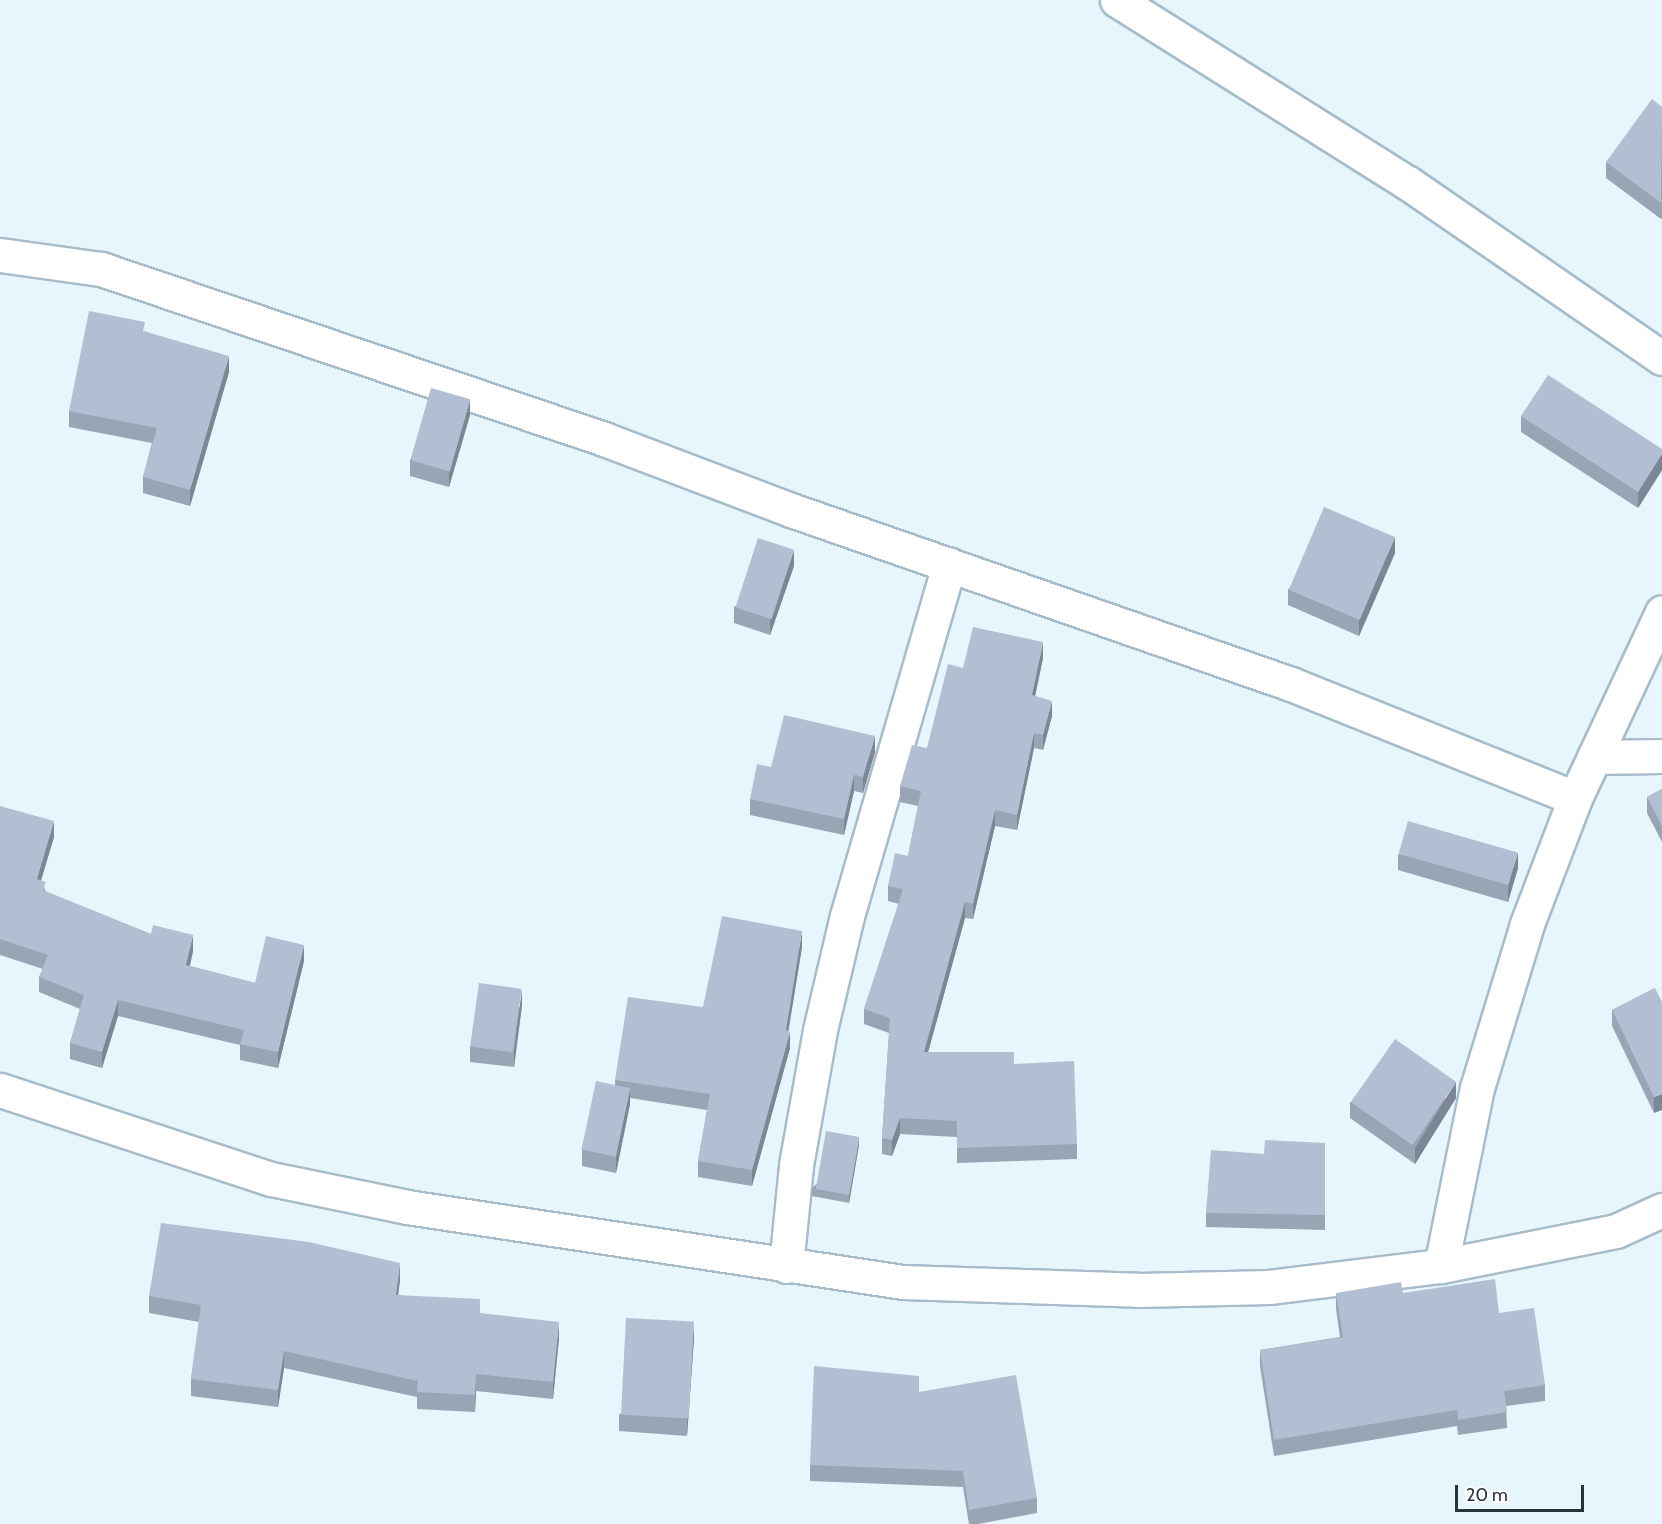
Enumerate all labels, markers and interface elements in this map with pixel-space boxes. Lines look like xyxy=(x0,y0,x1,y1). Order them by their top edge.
scale bar xyxy=(1458,1473,1587,1511)
text: 20 m xyxy=(1466,1484,1508,1506)

